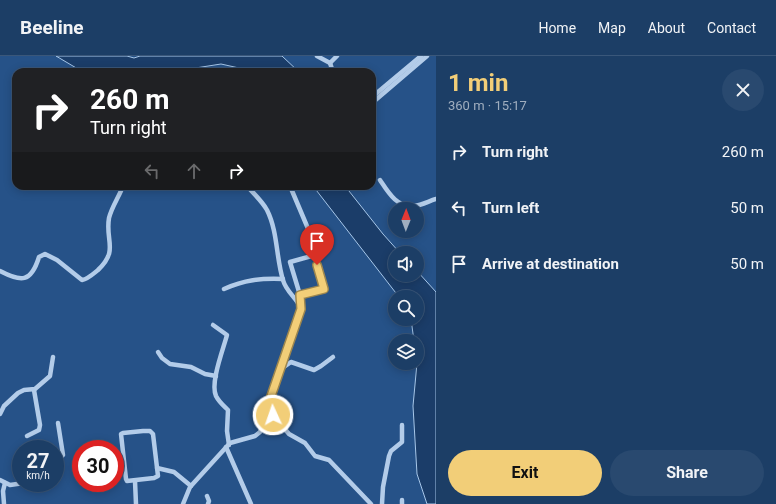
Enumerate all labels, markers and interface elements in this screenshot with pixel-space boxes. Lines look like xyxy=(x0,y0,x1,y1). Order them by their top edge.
text: Beeline xyxy=(20,16,84,39)
text: Home xyxy=(538,20,576,36)
text: Map xyxy=(598,20,626,36)
text: About xyxy=(648,20,685,36)
text: Contact xyxy=(707,20,756,36)
text: 1 min xyxy=(448,69,508,97)
button: close xyxy=(722,69,764,111)
text: 260 m xyxy=(90,83,169,116)
icon: right xyxy=(24,84,76,136)
text: 360 m · 15:17 xyxy=(448,98,527,113)
text: Turn right xyxy=(90,117,167,138)
icon: right xyxy=(448,141,470,163)
text: Turn right xyxy=(482,143,548,161)
text: 260 m xyxy=(722,143,764,161)
icon: left xyxy=(141,160,163,182)
icon: ahead xyxy=(183,160,205,182)
icon: right xyxy=(225,160,247,182)
icon: left xyxy=(448,197,470,219)
text: Turn left xyxy=(482,199,539,217)
text: 50 m xyxy=(730,199,764,217)
north arrow xyxy=(388,202,424,238)
map controls xyxy=(388,202,424,370)
pin xyxy=(300,224,334,265)
icon: arrive xyxy=(306,230,328,252)
button: sound xyxy=(388,246,424,282)
icon: arrive xyxy=(448,253,470,275)
text: Arrive at destination xyxy=(482,255,619,273)
text: 50 m xyxy=(730,255,764,273)
button: search xyxy=(388,290,424,326)
button: layers xyxy=(388,334,424,370)
position arrow xyxy=(252,394,294,436)
speed limit sign: 30 xyxy=(72,440,124,492)
text: 27 xyxy=(27,449,49,473)
button: Exit xyxy=(448,450,602,496)
button: Share xyxy=(610,450,764,496)
text: km/h xyxy=(26,470,50,481)

